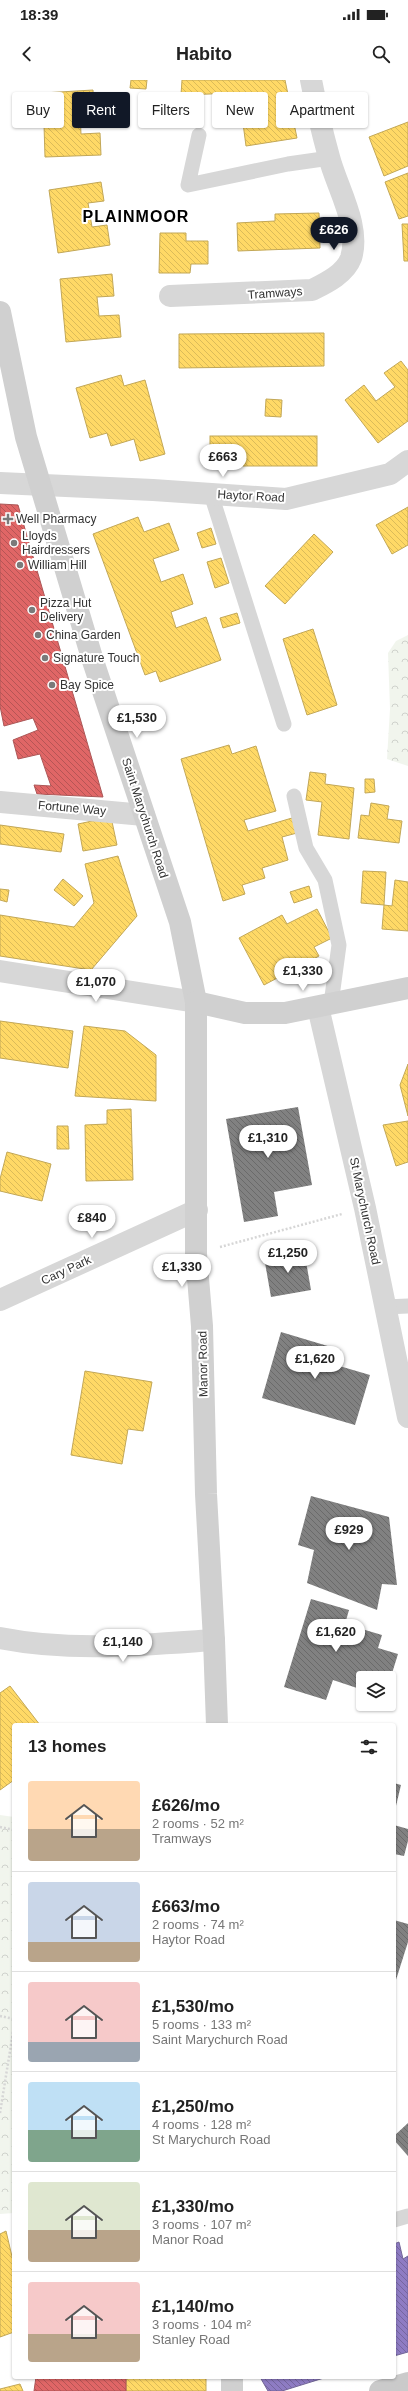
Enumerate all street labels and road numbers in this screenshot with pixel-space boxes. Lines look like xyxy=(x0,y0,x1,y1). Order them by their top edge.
street label: Tramways xyxy=(247,284,303,302)
street label: Haytor Road xyxy=(217,487,285,505)
street label: Saint Marychurch Road xyxy=(119,756,171,880)
street label: Fortune Way xyxy=(37,798,107,818)
street label: St Marychurch Road xyxy=(347,1156,383,1266)
street label: Cary Park xyxy=(39,1252,94,1288)
street label: Manor Road xyxy=(195,1331,211,1397)

